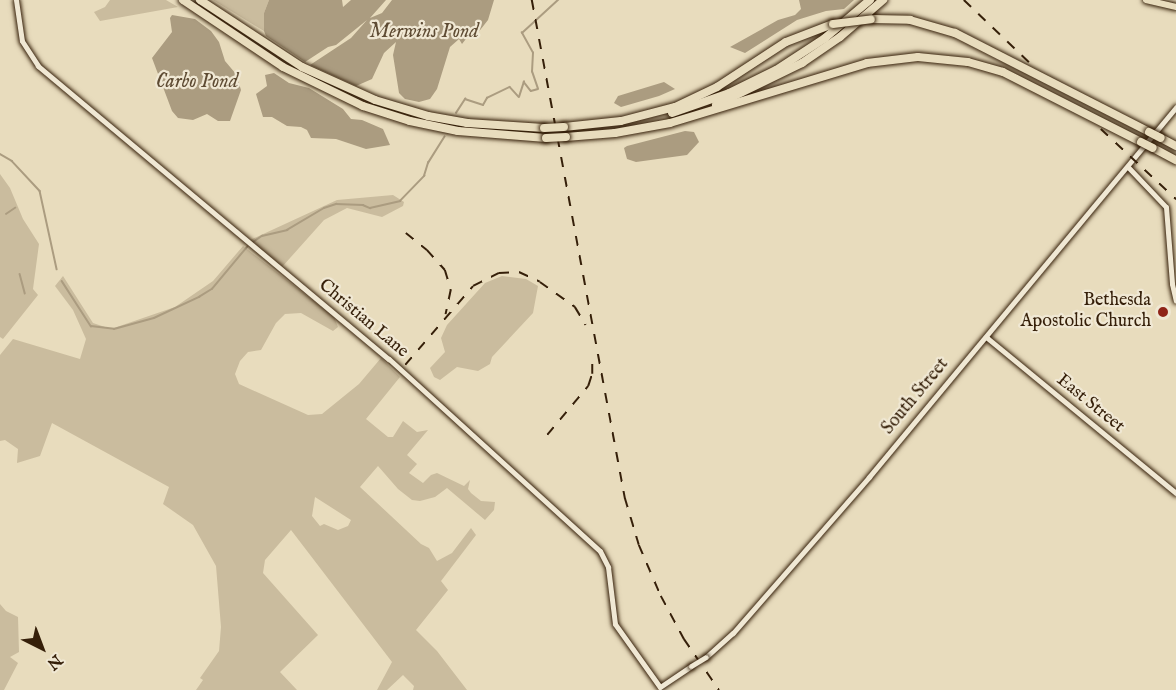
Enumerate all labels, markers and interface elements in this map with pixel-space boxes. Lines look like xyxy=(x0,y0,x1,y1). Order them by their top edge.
water label: Merwins Pond xyxy=(369,19,479,43)
water label: Carbo Pond xyxy=(156,69,238,93)
street label: Christian Lane xyxy=(314,275,412,363)
place label: Bethesda Apostolic Church xyxy=(1020,291,1151,334)
marker: Bethesda Apostolic Church xyxy=(1156,305,1170,319)
street label: South Street xyxy=(878,355,954,439)
street label: East Street xyxy=(1052,370,1128,438)
north arrow xyxy=(12,618,72,678)
text: N xyxy=(42,649,66,673)

